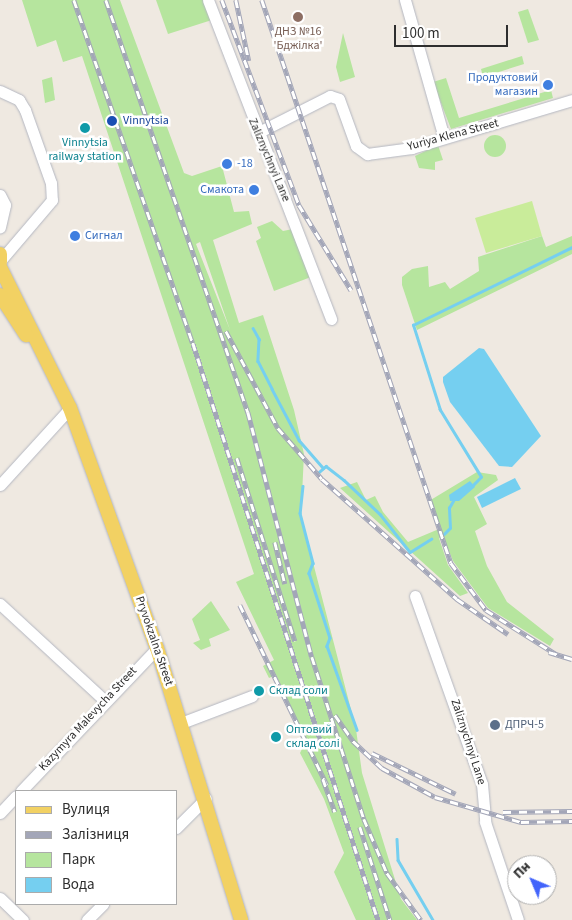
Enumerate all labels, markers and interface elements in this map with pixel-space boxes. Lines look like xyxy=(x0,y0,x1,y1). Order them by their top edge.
marker: ДНЗ №16 'Бджілка' xyxy=(292,11,304,23)
scale bar xyxy=(397,15,511,47)
text: 100 m xyxy=(402,23,440,44)
place label: ДНЗ №16 'Бджілка' xyxy=(274,25,322,53)
place label: Продуктовий магазин xyxy=(468,71,538,99)
marker: Продуктовий магазин xyxy=(542,79,554,91)
marker: Vinnytsia xyxy=(105,114,119,128)
place label: Vinnytsia xyxy=(123,114,169,128)
street label: Zaliznychnyi Lane xyxy=(245,116,293,204)
street label: Yuriya Klena Street xyxy=(406,116,500,154)
marker: Vinnytsia railway station xyxy=(79,122,91,134)
place label: Vinnytsia railway station xyxy=(48,136,122,164)
place label: -18 xyxy=(237,157,253,171)
marker: -18 xyxy=(221,158,233,170)
place label: Смакота xyxy=(200,183,244,197)
marker: Смакота xyxy=(248,184,260,196)
place label: Сигнал xyxy=(85,229,123,243)
marker: Сигнал xyxy=(69,230,81,242)
street label: Pryvokzalna Street xyxy=(132,594,176,688)
street label: Kazymyra Malevycha Street xyxy=(36,664,140,774)
place label: Склад соли xyxy=(269,684,328,698)
marker: Склад соли xyxy=(253,685,265,697)
street label: Zaliznychnyi Lane xyxy=(447,697,489,787)
place label: ДПРЧ-5 xyxy=(505,718,544,732)
marker: ДПРЧ-5 xyxy=(489,719,501,731)
place label: Оптовий склад солі xyxy=(286,723,340,751)
marker: Оптовий склад солі xyxy=(270,731,282,743)
legend xyxy=(15,790,178,905)
text: Вулиця xyxy=(62,799,110,820)
text: Залізниця xyxy=(62,824,129,845)
text: Парк xyxy=(62,849,95,870)
north arrow xyxy=(507,855,557,905)
text: Пн xyxy=(509,857,535,883)
text: Вода xyxy=(62,874,95,895)

